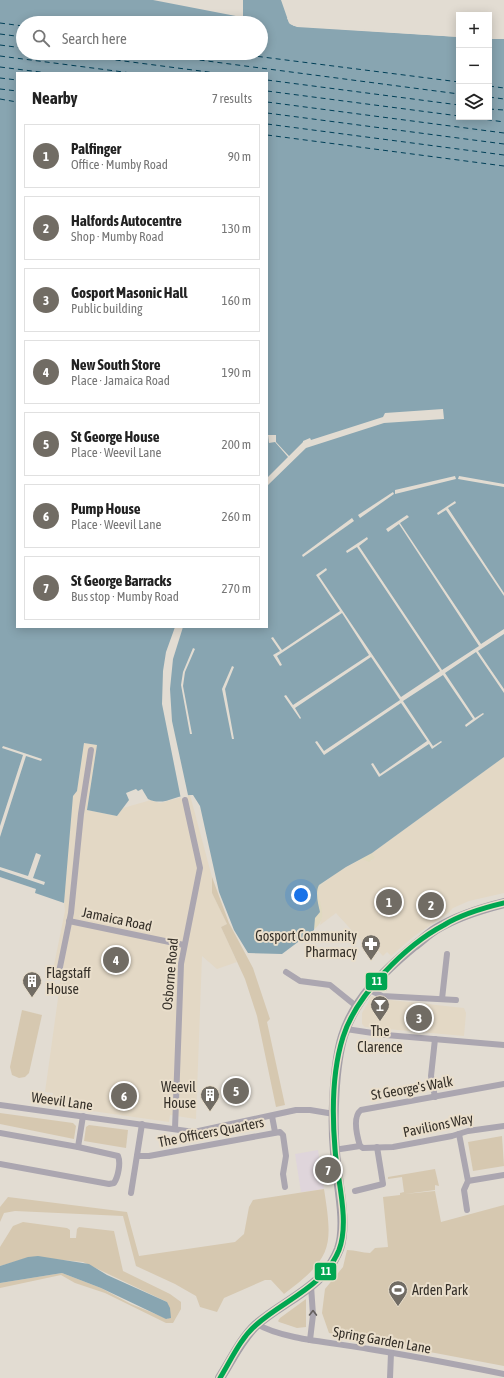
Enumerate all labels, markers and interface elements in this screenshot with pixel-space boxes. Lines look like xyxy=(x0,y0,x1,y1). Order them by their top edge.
map controls xyxy=(456,12,492,120)
button: + xyxy=(456,12,492,48)
search box xyxy=(16,16,268,60)
icon: search xyxy=(30,27,52,49)
text: Search here xyxy=(62,30,127,47)
button: − xyxy=(456,48,492,84)
button: layers xyxy=(456,84,492,120)
text: Nearby xyxy=(32,88,78,108)
text: 7 results xyxy=(212,91,252,106)
text: Palfinger xyxy=(71,140,121,157)
text: 1 xyxy=(43,149,49,164)
text: 90 m xyxy=(228,149,251,164)
text: Office · Mumby Road xyxy=(71,157,168,172)
text: Halfords Autocentre xyxy=(71,212,182,229)
text: 2 xyxy=(43,221,49,236)
text: 130 m xyxy=(222,221,251,236)
text: Shop · Mumby Road xyxy=(71,229,164,244)
text: Gosport Masonic Hall xyxy=(71,284,187,301)
text: 3 xyxy=(43,293,49,308)
text: 160 m xyxy=(222,293,251,308)
text: Public building xyxy=(71,301,143,316)
text: New South Store xyxy=(71,356,161,373)
text: 4 xyxy=(43,365,49,380)
text: 190 m xyxy=(222,365,251,380)
text: Place · Jamaica Road xyxy=(71,373,170,388)
text: St George House xyxy=(71,428,160,445)
text: 5 xyxy=(43,437,49,452)
text: 200 m xyxy=(222,437,251,452)
text: Place · Weevil Lane xyxy=(71,445,161,460)
text: Pump House xyxy=(71,500,141,517)
text: 6 xyxy=(43,509,49,524)
text: 260 m xyxy=(222,509,251,524)
text: Place · Weevil Lane xyxy=(71,517,161,532)
text: St George Barracks xyxy=(71,572,171,589)
text: 7 xyxy=(43,581,49,596)
text: 270 m xyxy=(222,581,251,596)
text: Bus stop · Mumby Road xyxy=(71,589,179,604)
your location xyxy=(291,885,311,905)
pin: 1 xyxy=(376,887,402,917)
pin: 2 xyxy=(418,890,444,920)
street label: Jamaica Road xyxy=(81,904,153,934)
place label: Gosport Community Pharmacy xyxy=(255,928,357,960)
pharmacy icon: Gosport Community Pharmacy xyxy=(360,933,382,961)
street label: Osborne Road xyxy=(159,937,181,1011)
pin: 4 xyxy=(103,945,129,975)
place label: Flagstaff House xyxy=(46,965,91,997)
building icon: Flagstaff House xyxy=(21,970,43,998)
line badge: 11 xyxy=(365,972,388,991)
text: 11 xyxy=(372,975,382,987)
bar icon: The Clarence xyxy=(369,994,391,1022)
pin: 3 xyxy=(406,1003,432,1033)
place label: The Clarence xyxy=(357,1023,403,1055)
street label: St George's Walk xyxy=(370,1073,454,1103)
pin: 5 xyxy=(223,1076,249,1106)
place label: Weevil House xyxy=(161,1079,196,1111)
pin: 6 xyxy=(111,1081,137,1111)
building icon: Weevil House xyxy=(199,1084,221,1112)
street label: Weevil Lane xyxy=(30,1089,94,1113)
street label: Pavilions Way xyxy=(401,1110,475,1140)
street label: The Officers Quarters xyxy=(157,1114,265,1150)
pin: 7 xyxy=(315,1155,341,1185)
line badge: 11 xyxy=(314,1262,337,1281)
text: 11 xyxy=(321,1265,331,1277)
sports icon: Arden Park xyxy=(387,1279,409,1307)
place label: Arden Park xyxy=(412,1282,468,1298)
one-way arrow xyxy=(308,1310,317,1316)
street label: Spring Garden Lane xyxy=(332,1323,432,1357)

